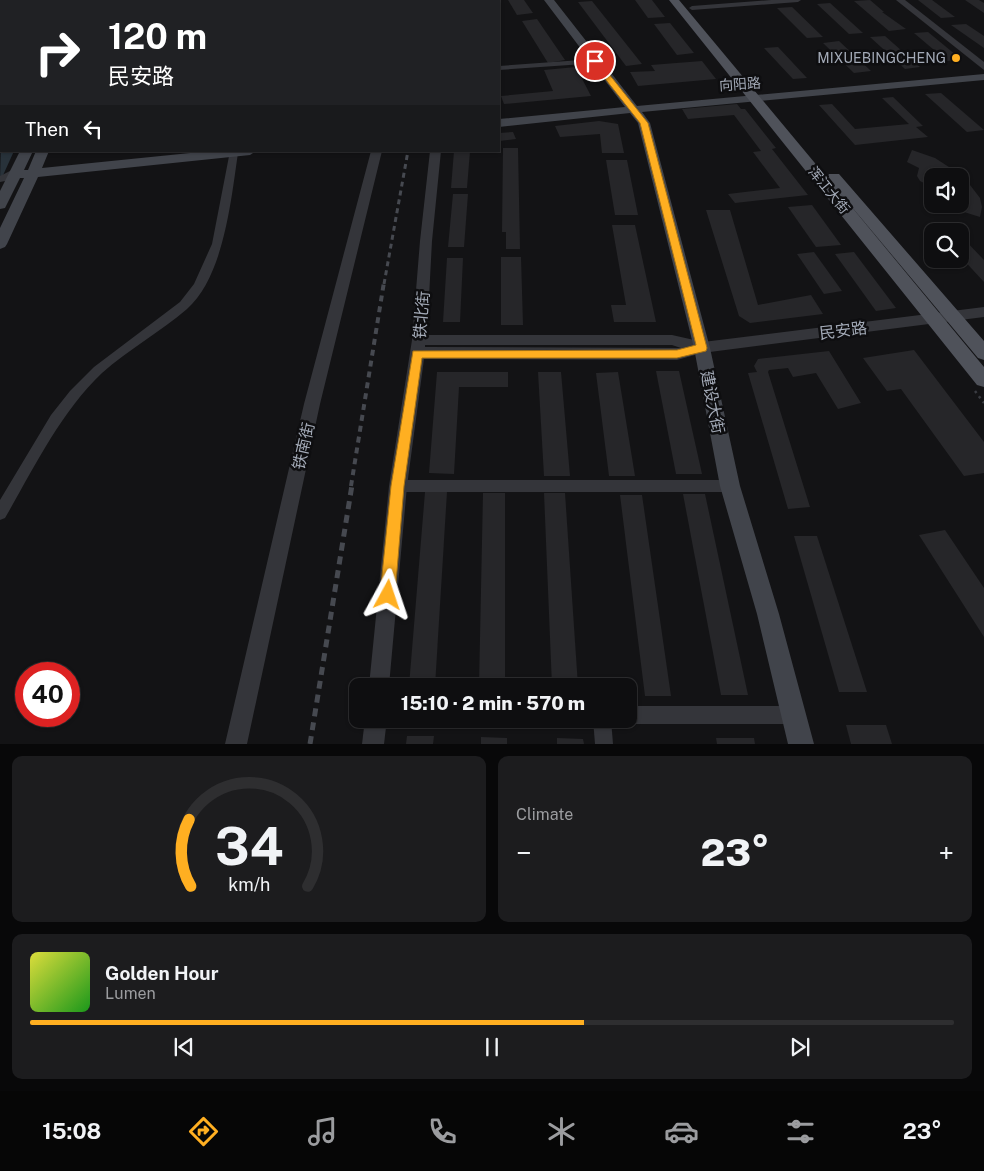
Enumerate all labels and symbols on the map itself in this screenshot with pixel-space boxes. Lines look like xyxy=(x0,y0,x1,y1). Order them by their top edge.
pin xyxy=(574,40,616,82)
place label: MIXUEBINGCHENG xyxy=(817,50,946,66)
marker: MIXUEBINGCHENG xyxy=(950,52,962,64)
street label: 向阳路 xyxy=(718,75,762,93)
street label: 浑江大街 xyxy=(805,163,853,217)
street label: 铁北街 xyxy=(410,290,433,340)
street label: 民安路 xyxy=(818,318,868,343)
street label: 建设大街 xyxy=(697,369,728,435)
street label: 铁南街 xyxy=(289,421,318,472)
position arrow xyxy=(361,568,413,620)
speed limit sign: 40 xyxy=(15,662,80,727)

